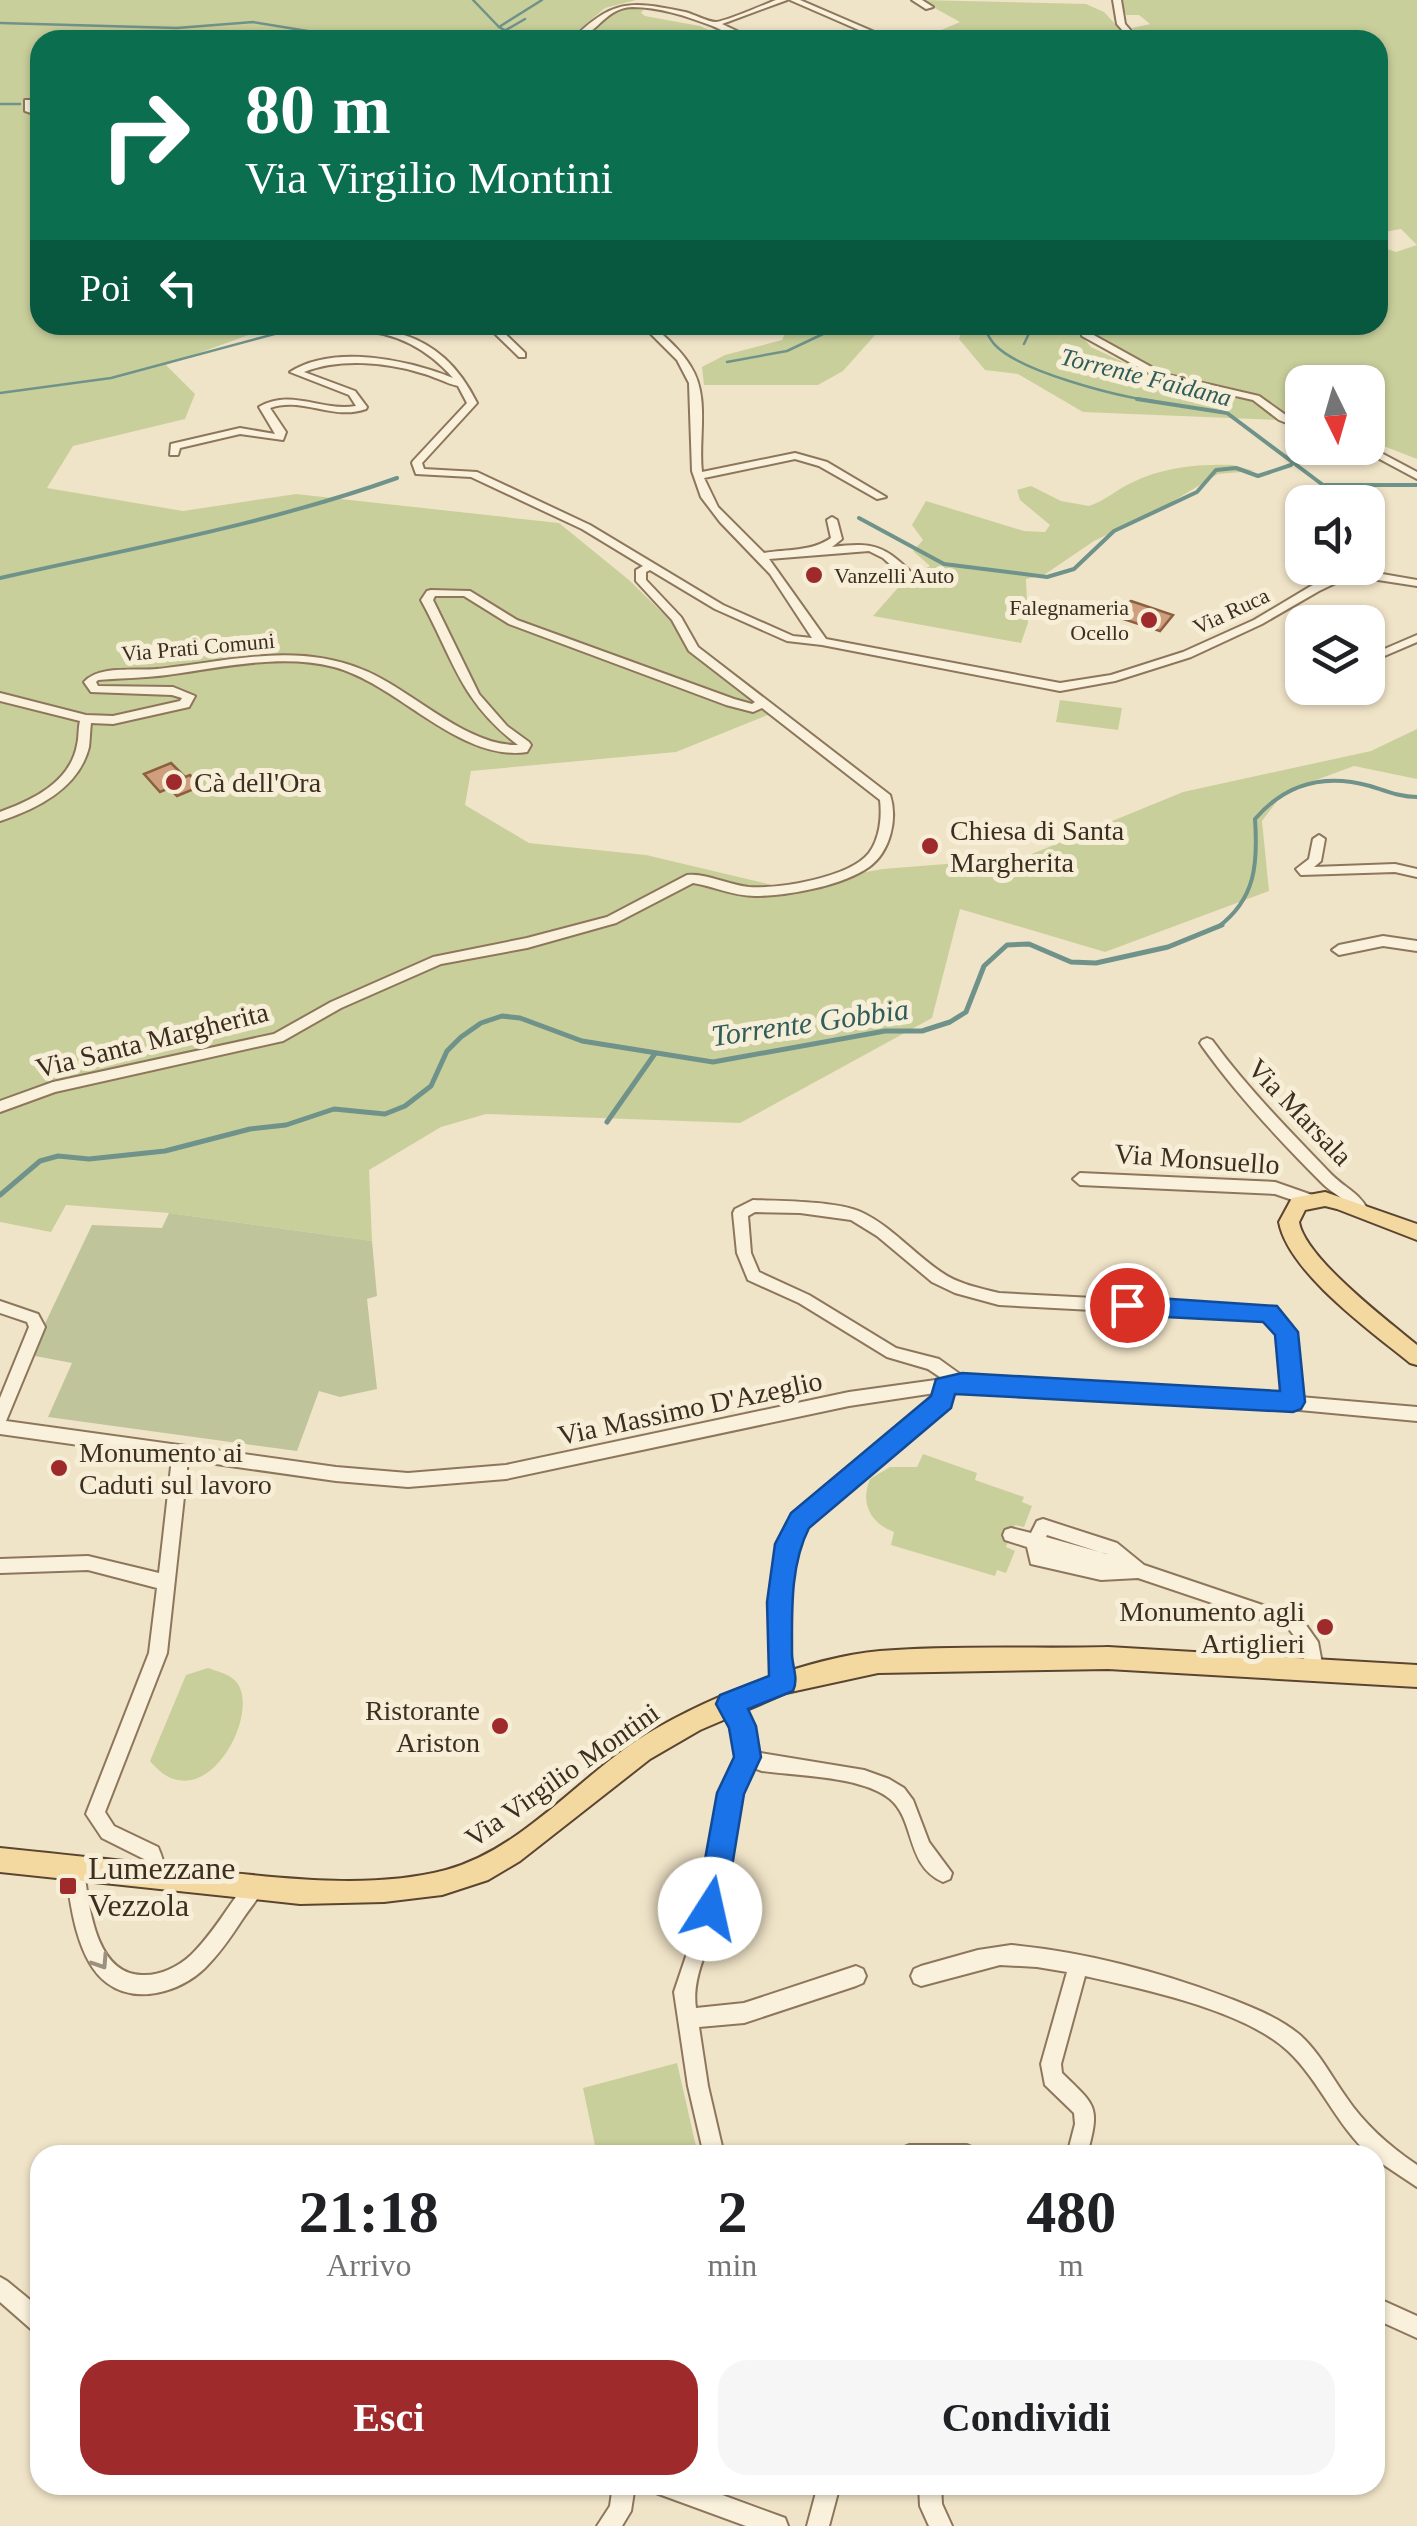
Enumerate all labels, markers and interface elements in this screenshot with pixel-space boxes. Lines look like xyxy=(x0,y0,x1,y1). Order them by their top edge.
icon: right xyxy=(80,70,210,200)
text: 80 m xyxy=(245,71,391,148)
text: Via Virgilio Montini xyxy=(245,153,613,203)
icon: left xyxy=(151,260,206,315)
text: Poi xyxy=(80,267,131,309)
water label: Torrente Faidana xyxy=(1058,343,1234,411)
north arrow xyxy=(1285,365,1385,465)
map controls xyxy=(1285,365,1385,705)
button: sound xyxy=(1285,485,1385,585)
place label: Vanzelli Auto xyxy=(834,563,954,588)
marker: Vanzelli Auto xyxy=(803,564,825,586)
street label: Via Ruca xyxy=(1189,582,1273,639)
place label: Falegnameria Ocello xyxy=(1009,595,1129,645)
button: layers xyxy=(1285,605,1385,705)
marker: Falegnameria Ocello xyxy=(1138,609,1160,631)
street label: Via Prati Comuni xyxy=(120,628,276,666)
place label: Cà dell'Ora xyxy=(194,767,322,798)
marker: Cà dell'Ora xyxy=(163,771,185,793)
place label: Chiesa di Santa Margherita xyxy=(950,815,1125,878)
marker: Chiesa di Santa Margherita xyxy=(919,835,941,857)
water label: Torrente Gobbia xyxy=(709,992,911,1052)
street label: Via Santa Margherita xyxy=(32,996,272,1084)
street label: Via Marsala xyxy=(1242,1052,1359,1172)
street label: Via Monsuello xyxy=(1113,1138,1281,1180)
pin xyxy=(1085,1263,1170,1348)
icon: arrive xyxy=(1100,1278,1155,1333)
street label: Via Massimo D'Azeglio xyxy=(555,1365,825,1451)
place label: Monumento ai Caduti sul lavoro xyxy=(79,1437,272,1500)
marker: Monumento ai Caduti sul lavoro xyxy=(48,1457,70,1479)
place label: Monumento agli Artiglieri xyxy=(1119,1596,1305,1659)
marker: Monumento agli Artiglieri xyxy=(1314,1616,1336,1638)
place label: Ristorante Ariston xyxy=(365,1695,480,1758)
street label: Via Virgilio Montini xyxy=(459,1697,665,1853)
marker: Ristorante Ariston xyxy=(489,1715,511,1737)
place label: Lumezzane Vezzola xyxy=(88,1850,235,1923)
position arrow xyxy=(658,1857,762,1961)
marker: Lumezzane Vezzola xyxy=(57,1875,79,1897)
one-way arrow xyxy=(89,1951,108,1969)
text: 21:18 xyxy=(299,2179,439,2245)
text: 2 xyxy=(717,2179,747,2245)
text: 480 xyxy=(1026,2179,1116,2245)
text: Arrivo xyxy=(326,2247,411,2283)
text: min xyxy=(708,2247,757,2283)
text: m xyxy=(1059,2247,1084,2283)
button: Esci xyxy=(80,2360,698,2475)
button: Condividi xyxy=(718,2360,1335,2475)

